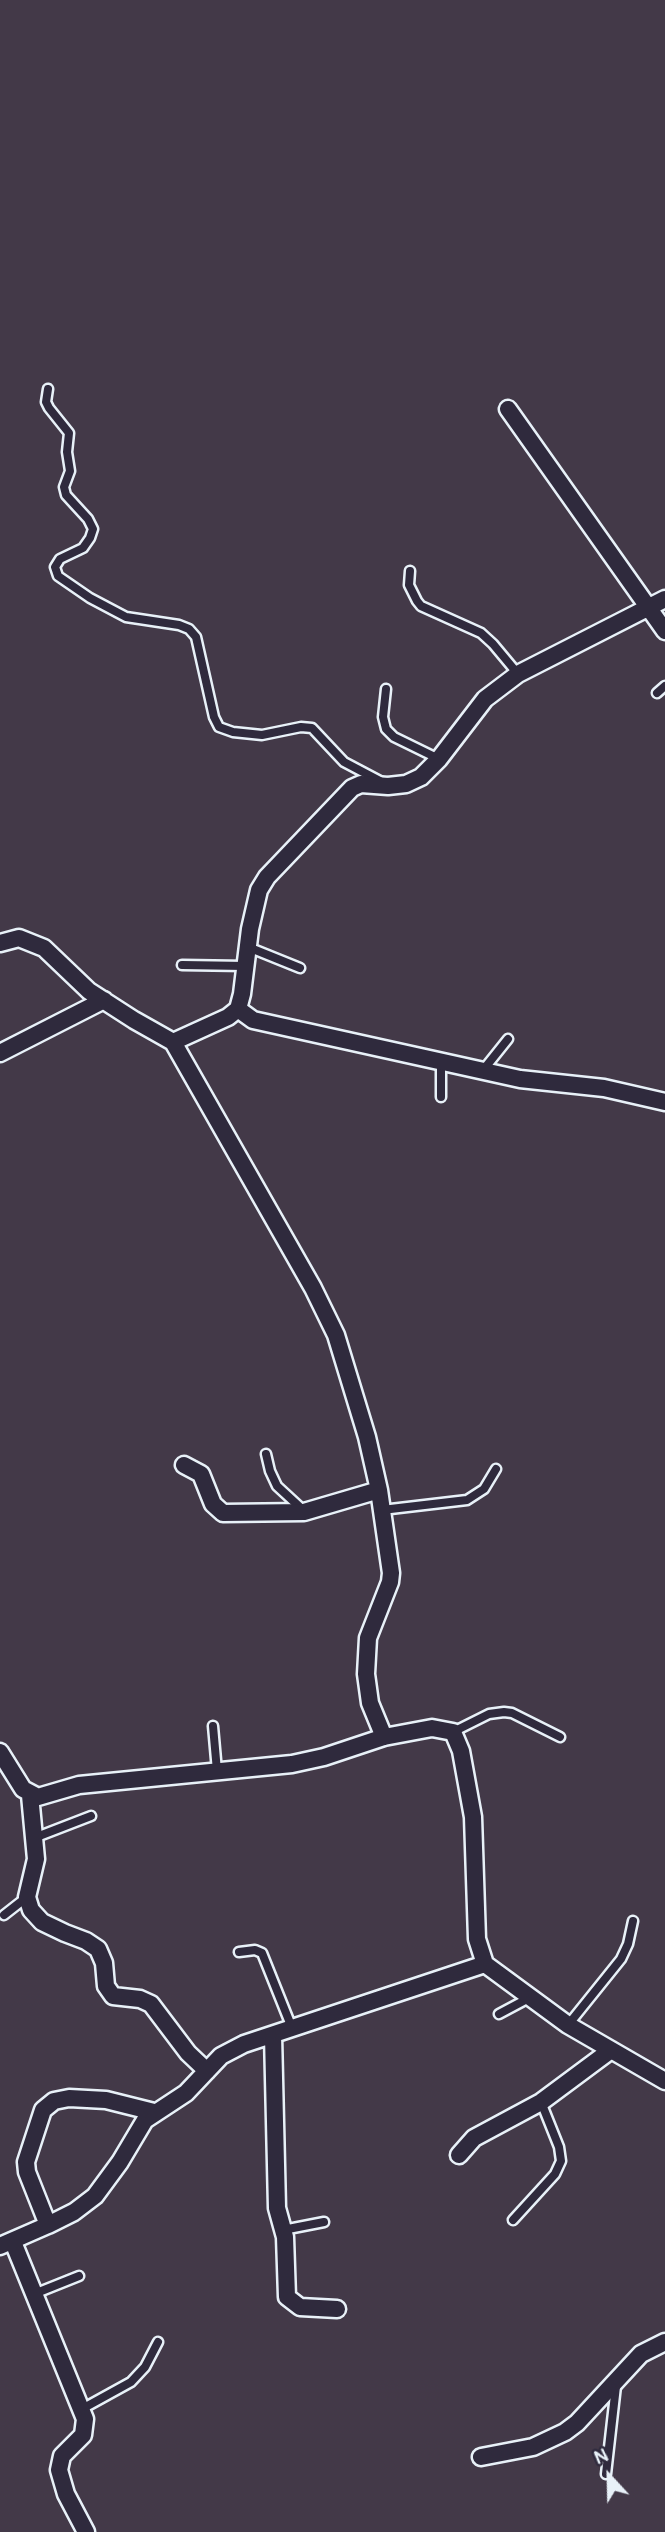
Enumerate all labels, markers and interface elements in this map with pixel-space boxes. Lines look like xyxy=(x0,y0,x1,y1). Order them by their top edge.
north arrow xyxy=(574,2441,644,2511)
text: N xyxy=(591,2443,612,2470)

